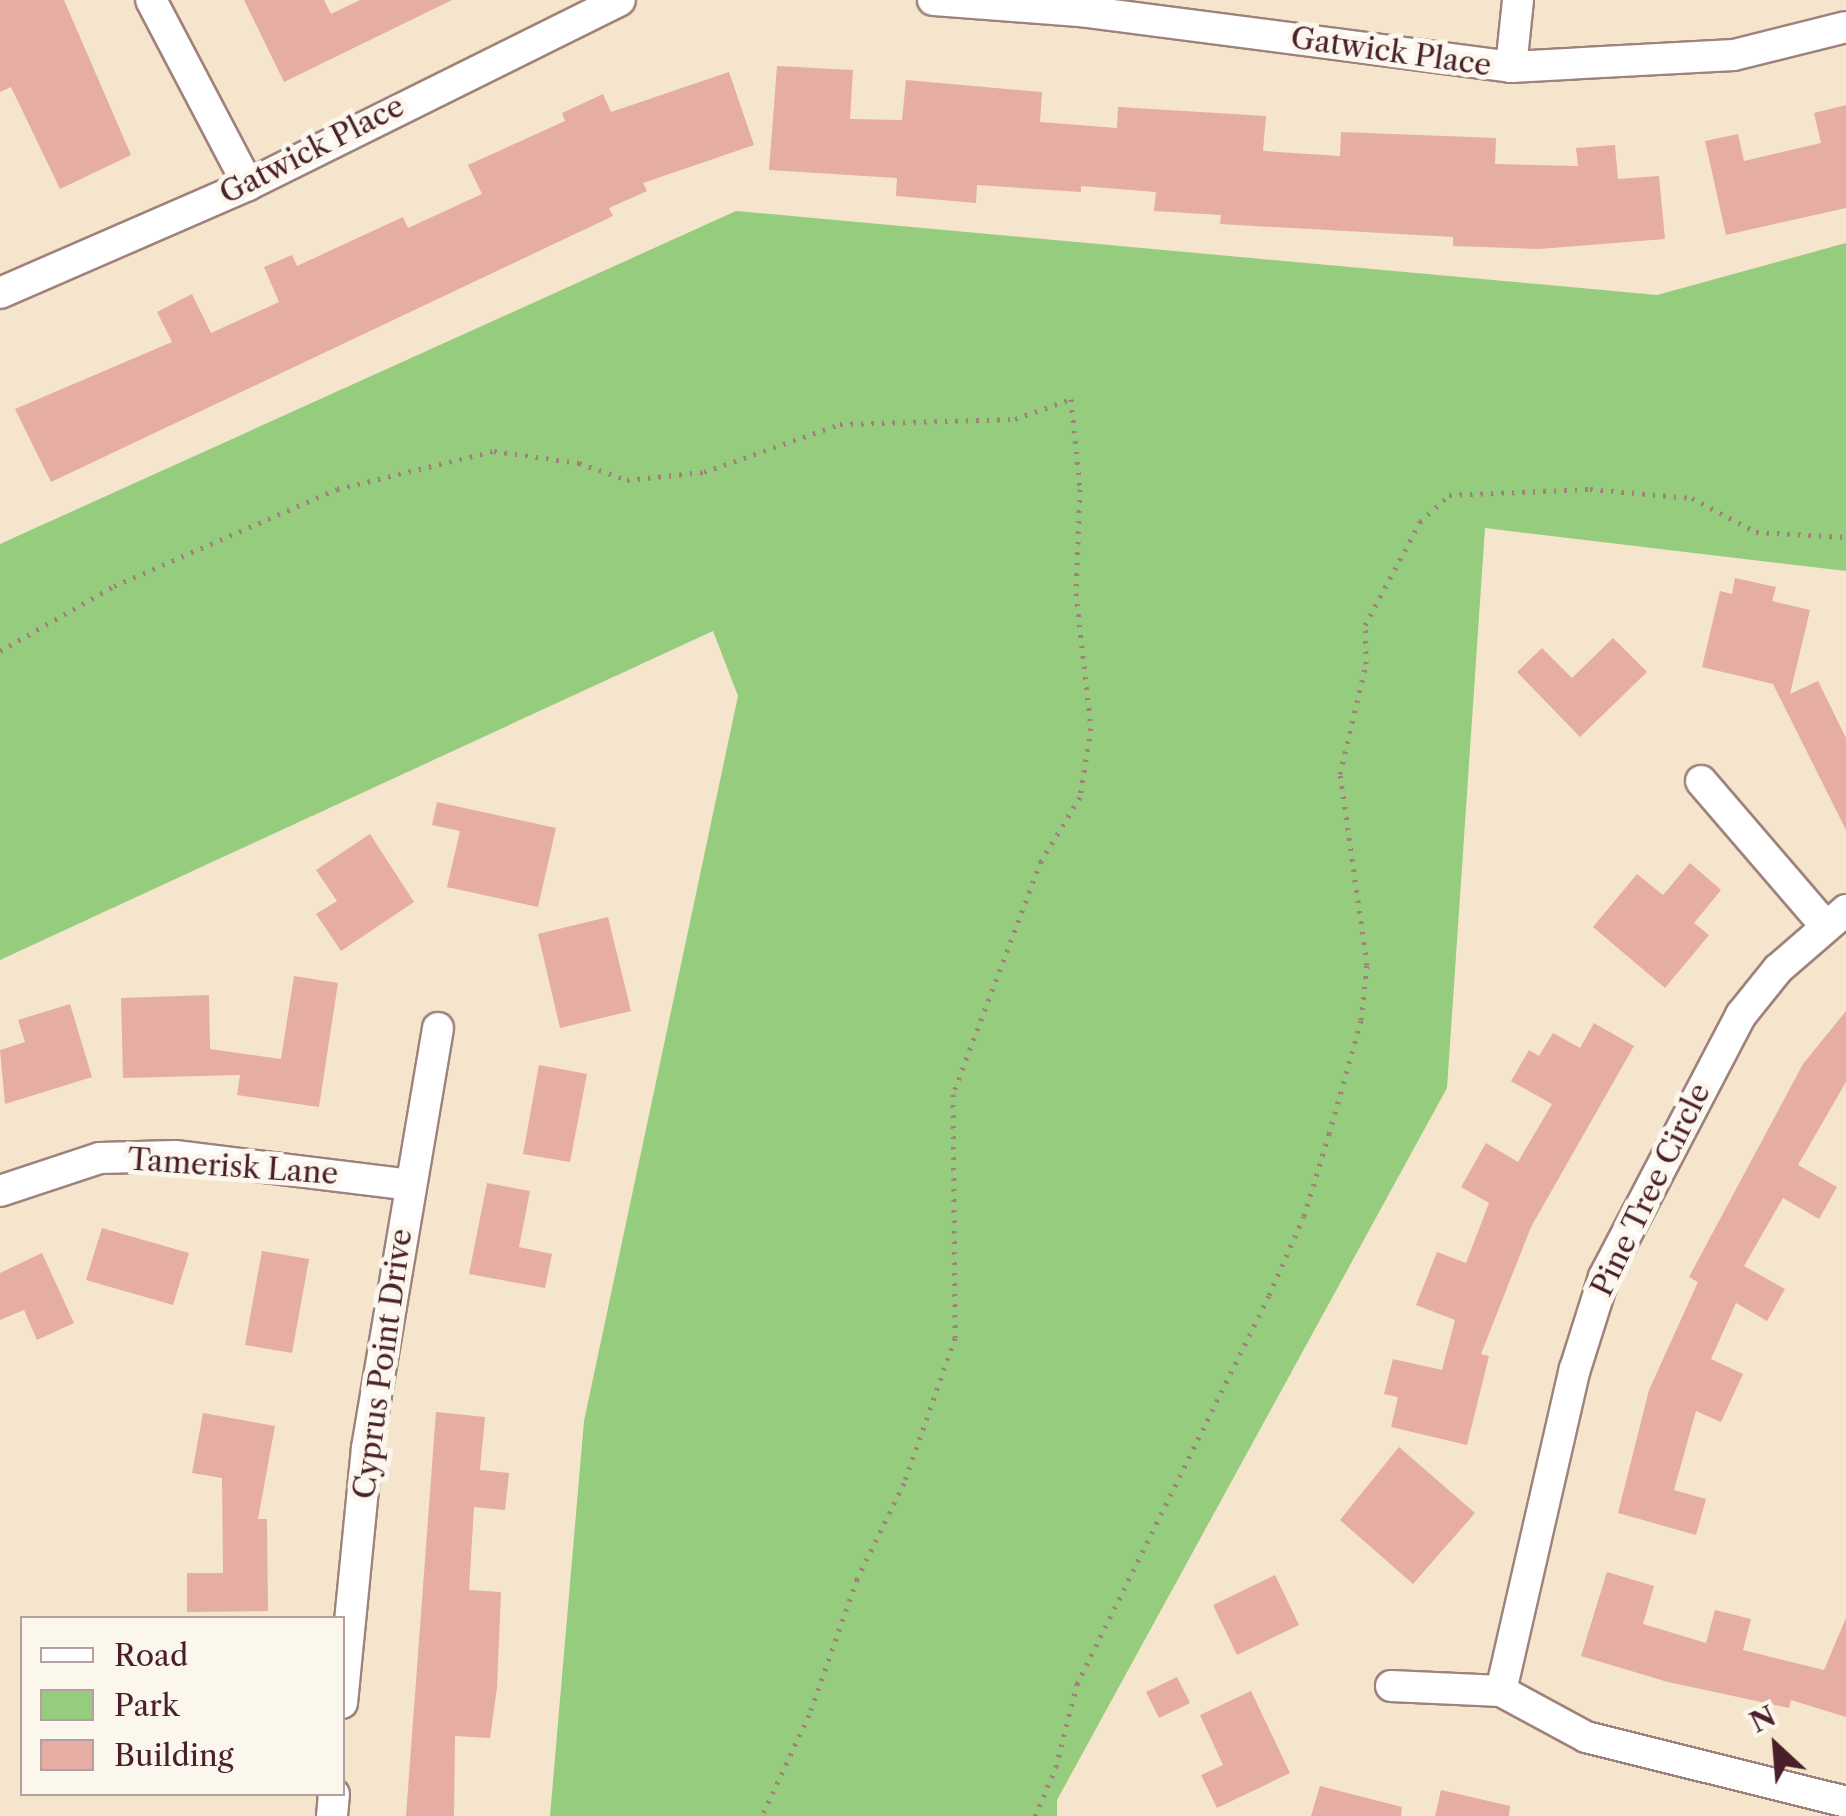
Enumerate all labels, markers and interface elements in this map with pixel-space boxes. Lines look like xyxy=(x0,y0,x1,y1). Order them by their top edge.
street label: Gatwick Place xyxy=(1288,20,1494,84)
street label: Gatwick Place xyxy=(214,88,410,212)
street label: Pine Tree Circle xyxy=(1584,1077,1718,1303)
street label: Tamerisk Lane xyxy=(126,1142,340,1192)
street label: Cyprus Point Drive xyxy=(346,1227,420,1501)
legend xyxy=(20,1616,345,1796)
text: Road xyxy=(114,1637,188,1674)
text: Park xyxy=(114,1687,179,1724)
north arrow xyxy=(1726,1696,1826,1796)
text: N xyxy=(1744,1698,1781,1740)
text: Building xyxy=(114,1737,234,1774)

